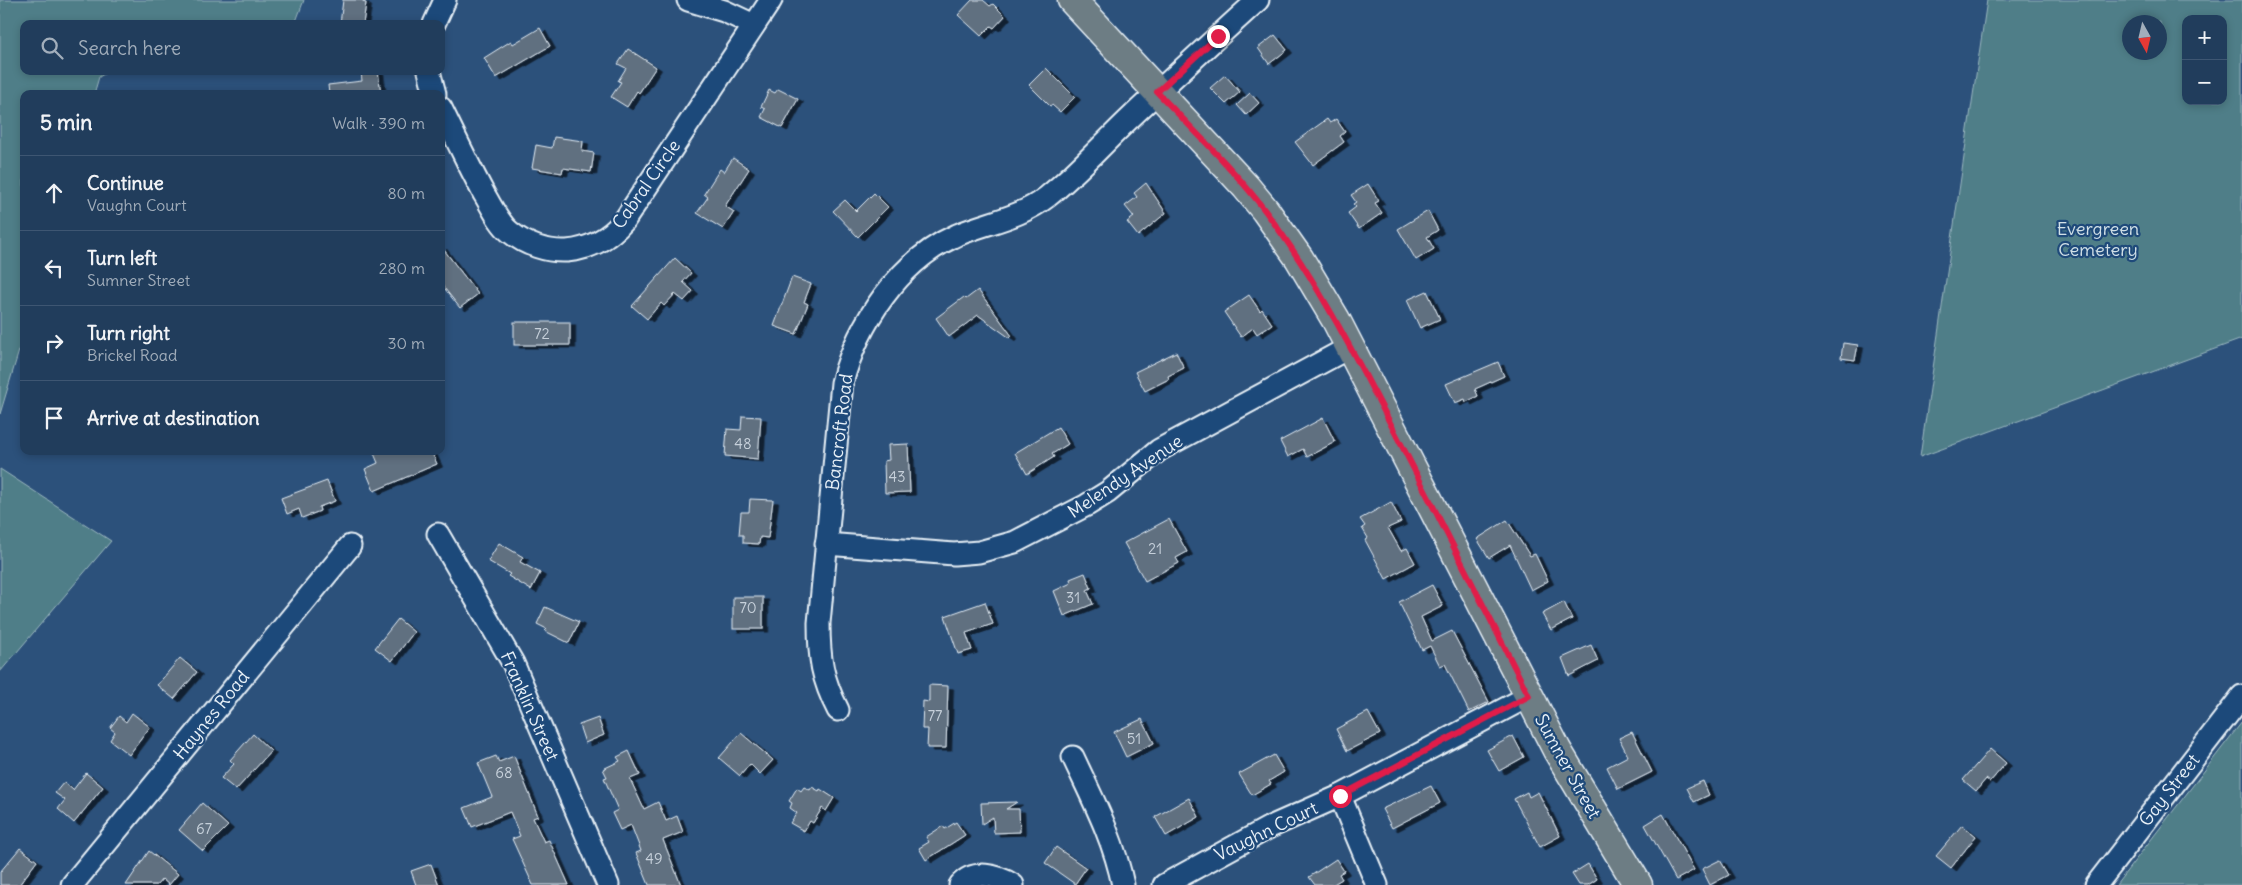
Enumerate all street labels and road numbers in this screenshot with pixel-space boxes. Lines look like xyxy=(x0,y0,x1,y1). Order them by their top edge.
street label: Cabral Circle xyxy=(607,135,685,233)
street label: Bancroft Road xyxy=(820,372,858,492)
street label: Melendy Avenue xyxy=(1063,429,1187,523)
street label: Franklin Street xyxy=(496,648,564,764)
street label: Haynes Road xyxy=(168,665,254,764)
street label: Sumner Street xyxy=(1530,710,1606,822)
street label: Gay Street xyxy=(2134,749,2204,831)
street label: Vaughn Court xyxy=(1211,796,1321,866)

